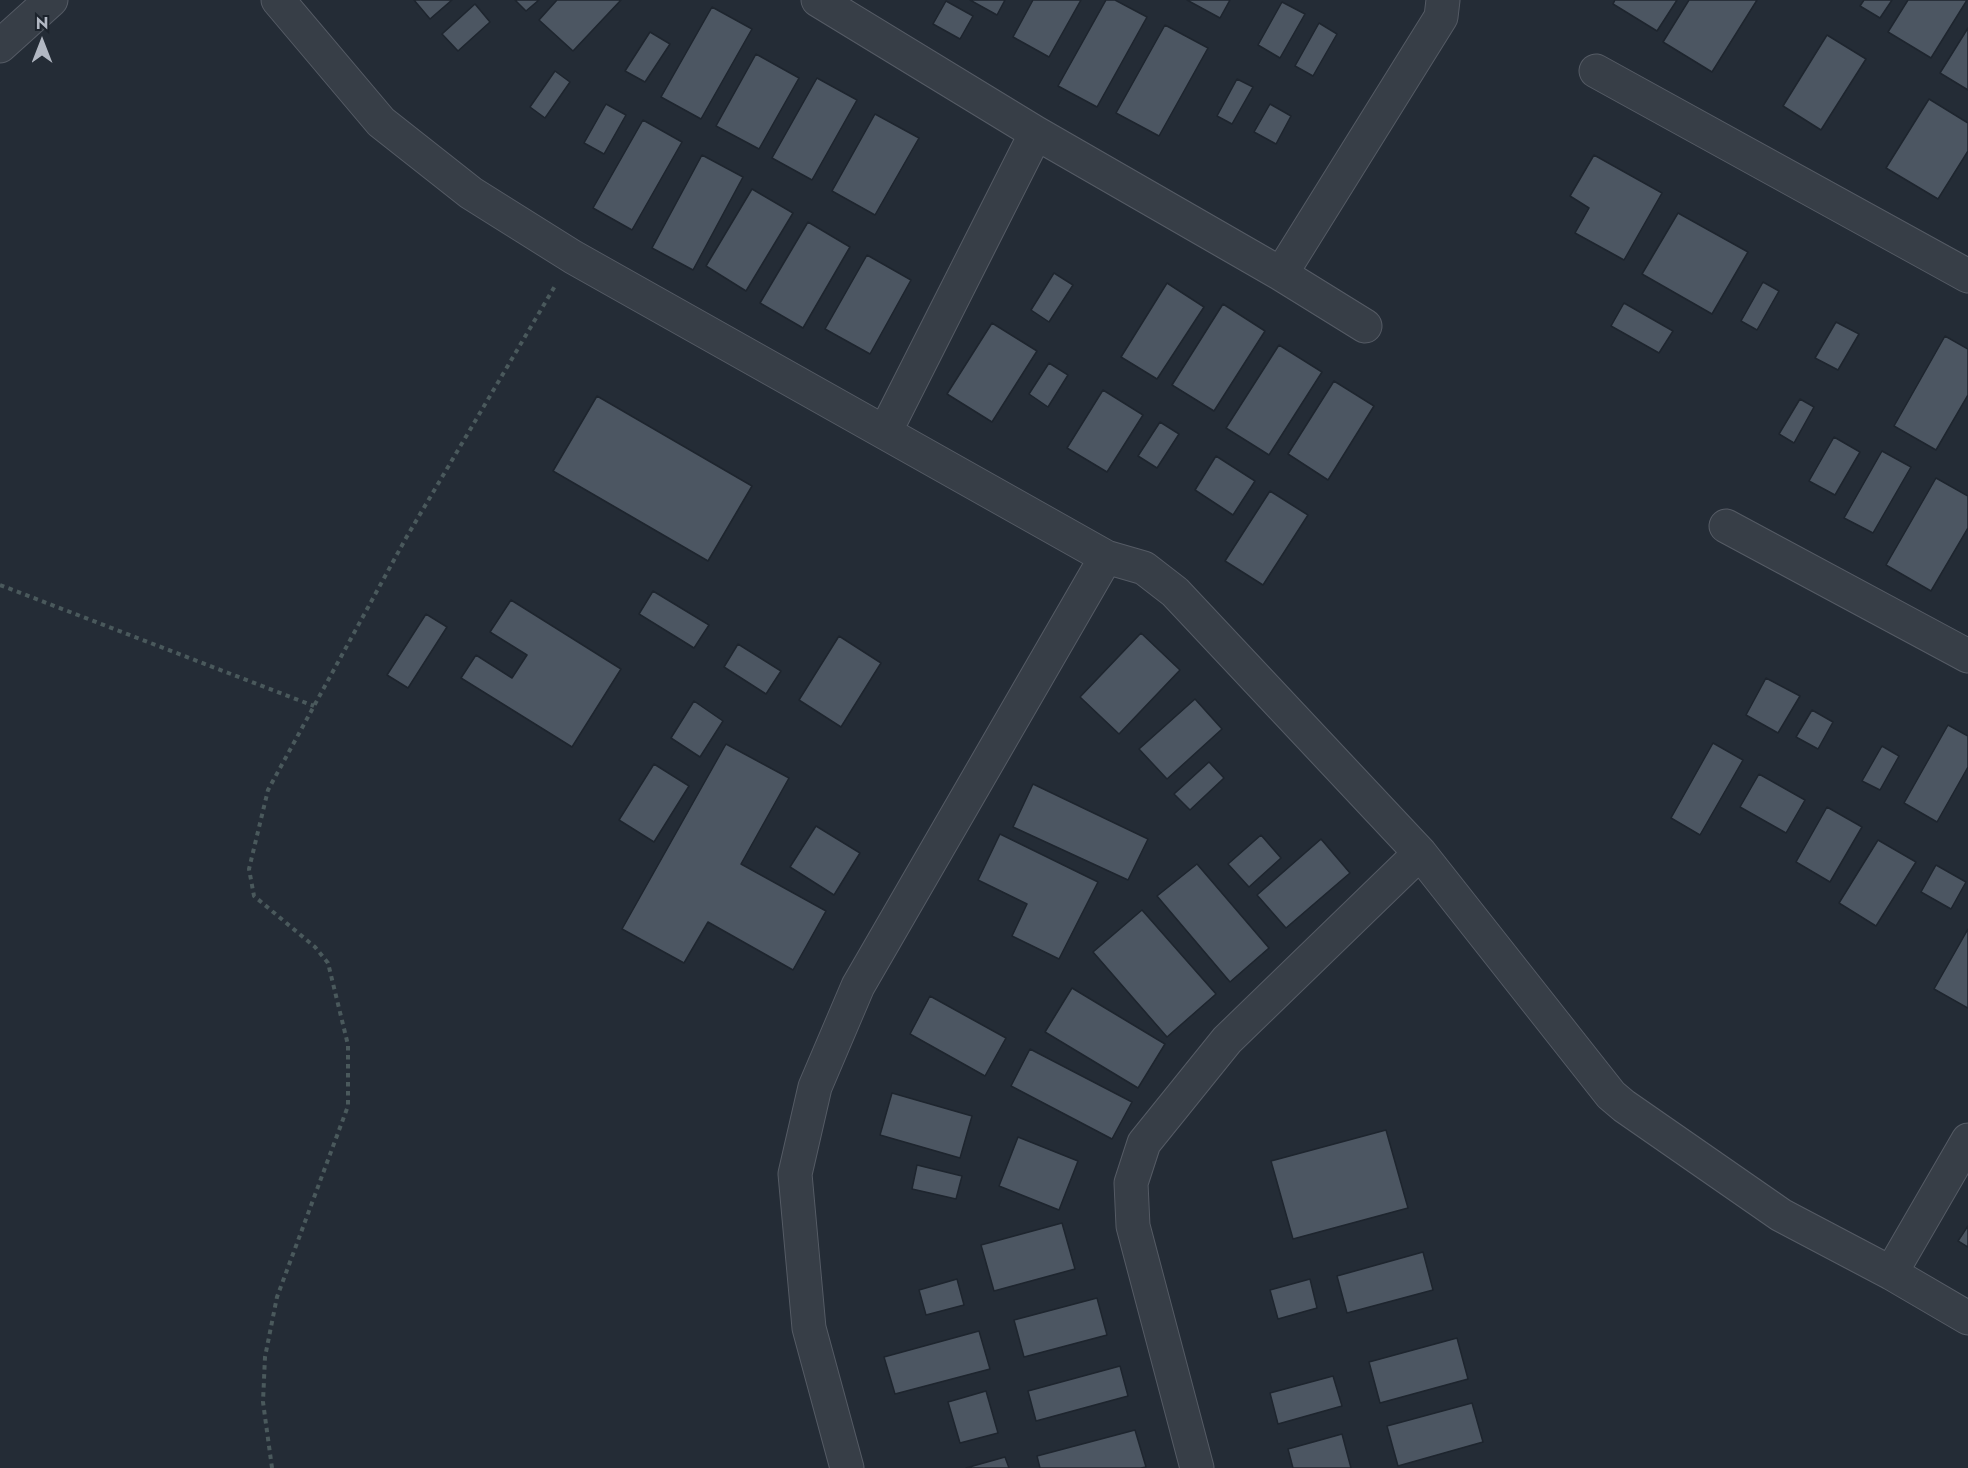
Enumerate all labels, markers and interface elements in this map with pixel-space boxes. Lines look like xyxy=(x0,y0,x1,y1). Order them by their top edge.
north arrow xyxy=(12,12,72,72)
text: N xyxy=(36,12,48,35)

